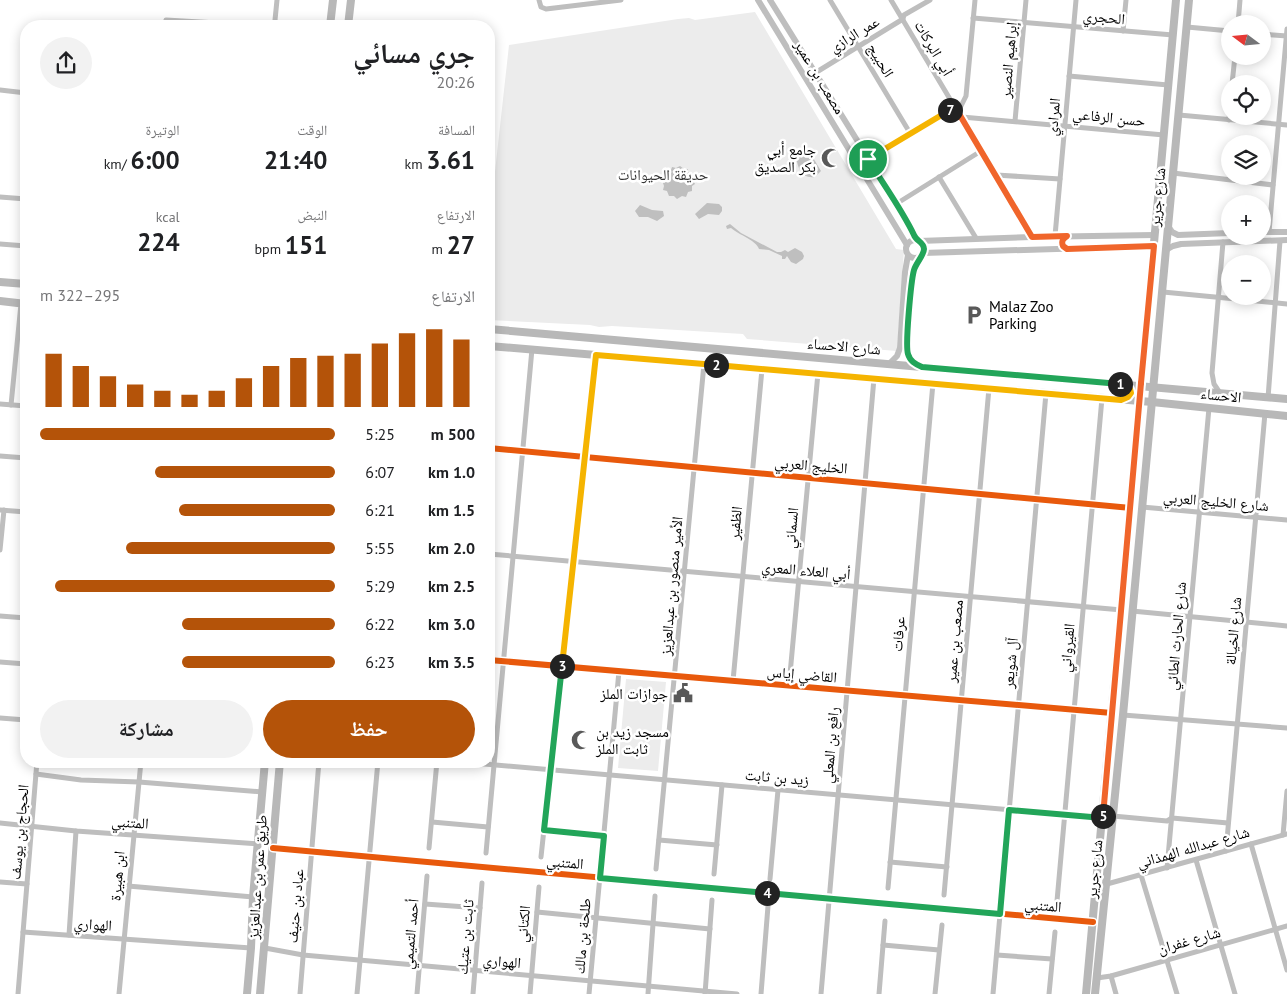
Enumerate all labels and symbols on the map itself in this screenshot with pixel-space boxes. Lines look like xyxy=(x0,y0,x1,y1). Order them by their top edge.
street label: الحجري xyxy=(1082,6,1126,31)
street label: عمر الرازي xyxy=(825,11,884,59)
north arrow xyxy=(1221,15,1271,65)
street label: أبي البركات xyxy=(908,17,957,81)
street label: إبراهيم النصير xyxy=(995,21,1022,100)
street label: مصعب بن عمير xyxy=(789,36,850,118)
street label: الحبيج xyxy=(863,39,899,81)
street label: المرادي xyxy=(1042,97,1067,137)
pin: 7 xyxy=(938,98,962,122)
street label: حسن الرفاعي xyxy=(1071,104,1147,133)
pin xyxy=(847,138,889,180)
place label: جامع أبي بكر الصديق xyxy=(755,140,816,177)
mosque icon: جامع أبي بكر الصديق xyxy=(820,147,842,169)
park label: حديقة الحيوانات xyxy=(618,165,709,184)
street label: شارع جرير xyxy=(1144,166,1171,229)
place label: Malaz Zoo Parking xyxy=(989,297,1054,333)
parking icon: Malaz Zoo Parking xyxy=(963,304,985,326)
street label: شارع الاحساء xyxy=(806,333,882,360)
pin: 2 xyxy=(704,352,728,378)
pin: 1 xyxy=(1108,372,1132,396)
street label: الاحساء xyxy=(1200,383,1242,407)
street label: الخليج العربي xyxy=(773,452,848,480)
street label: شارع الخليج العربي xyxy=(1162,487,1270,518)
street label: الظفير xyxy=(724,506,746,541)
street label: السماني xyxy=(780,507,805,550)
street label: الأمير منصور بن عبدالعزيز xyxy=(655,516,688,657)
street label: أبي العلاء المعري xyxy=(761,557,851,586)
street label: شارع الحارث الطائي xyxy=(1162,581,1193,691)
street label: شارع الخيالة xyxy=(1221,596,1246,666)
street label: مصعب بن عمير xyxy=(941,599,968,684)
street label: عرفات xyxy=(887,615,909,652)
street label: القيرواني xyxy=(1055,623,1081,674)
street label: آل شويعر xyxy=(998,636,1023,690)
pin: 3 xyxy=(550,654,574,678)
street label: القاضي إياس xyxy=(766,661,838,689)
public building icon: جوازات الملز xyxy=(672,682,694,704)
place label: جوازات الملز xyxy=(599,684,668,703)
street label: رافع بن المعلي xyxy=(817,706,846,784)
place label: مسجد زيد بن ثابت الملز xyxy=(595,722,669,758)
mosque icon: مسجد زيد بن ثابت الملز xyxy=(570,729,592,751)
street label: زيد بن ثابت xyxy=(744,765,810,790)
street label: الحجاج بن يوسف xyxy=(5,784,34,880)
pin: 5 xyxy=(1090,804,1116,828)
street label: المتنبي xyxy=(110,811,149,836)
street label: طريق عمر بن عبدالعزيز xyxy=(243,814,272,941)
street label: شارع عبدالله الهمذاني xyxy=(1134,822,1253,875)
street label: شارع جرير xyxy=(1081,838,1108,901)
street label: ابن هبيرة xyxy=(105,850,130,902)
street label: المتنبي xyxy=(545,851,584,876)
street label: عباد بن حنيف xyxy=(282,868,309,944)
pin: 4 xyxy=(754,880,780,906)
street label: المتنبي xyxy=(1023,894,1062,919)
street label: طلحة بن مالك xyxy=(569,897,596,975)
street label: أحمد التميمي xyxy=(397,898,425,970)
street label: ثابت بن عتيك xyxy=(452,898,479,976)
street label: الكتاني xyxy=(512,905,537,944)
street label: الهواري xyxy=(73,913,113,938)
street label: شارع غفران xyxy=(1155,922,1223,959)
street label: الهواري xyxy=(482,950,522,975)

